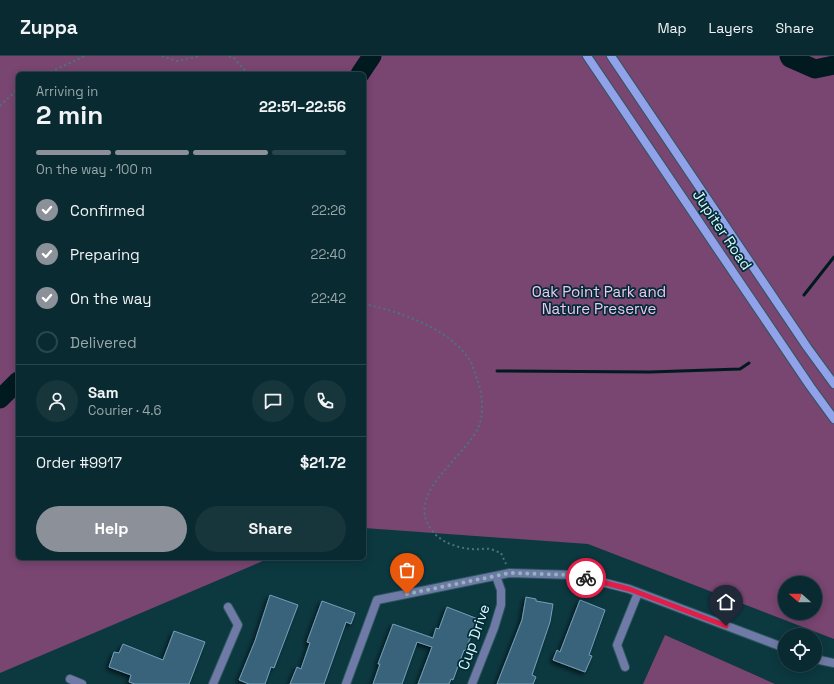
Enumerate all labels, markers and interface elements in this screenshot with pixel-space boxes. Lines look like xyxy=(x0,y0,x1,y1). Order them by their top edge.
text: Zuppa xyxy=(20,15,78,40)
text: Map xyxy=(657,19,687,37)
text: Layers xyxy=(709,19,753,37)
text: Share xyxy=(775,19,814,37)
text: Arriving in xyxy=(36,83,98,100)
text: 22:51–22:56 xyxy=(259,97,346,116)
text: 2 min xyxy=(36,98,103,132)
text: On the way · 100 m xyxy=(36,161,152,178)
street label: Jupiter Road xyxy=(689,186,756,274)
icon: check xyxy=(36,199,58,221)
text: Confirmed xyxy=(70,201,145,220)
text: 22:26 xyxy=(311,202,346,219)
icon: check xyxy=(36,243,58,265)
text: Preparing xyxy=(70,245,140,264)
text: 22:40 xyxy=(311,246,346,263)
park label: Oak Point Park and Nature Preserve xyxy=(532,282,666,318)
icon: check xyxy=(36,287,58,309)
text: On the way xyxy=(70,289,151,308)
text: 22:42 xyxy=(311,290,346,307)
text: Delivered xyxy=(70,333,137,352)
button: person xyxy=(36,380,78,422)
button: chat xyxy=(252,380,294,422)
button: phone xyxy=(304,380,346,422)
text: Sam xyxy=(88,383,119,402)
text: Courier · 4.6 xyxy=(88,402,161,419)
text: Order #9917 xyxy=(36,453,122,472)
text: $21.72 xyxy=(300,453,346,472)
button: Help xyxy=(36,506,187,552)
button: Share xyxy=(195,506,346,552)
pin xyxy=(390,553,424,594)
courier xyxy=(566,558,606,598)
icon: bag xyxy=(396,559,418,581)
icon: bike xyxy=(575,567,597,589)
north arrow xyxy=(778,576,822,620)
map controls xyxy=(778,576,822,672)
pin xyxy=(709,585,743,626)
icon: home xyxy=(715,591,737,613)
street label: Cup Drive xyxy=(453,601,494,672)
button: locate xyxy=(778,628,822,672)

